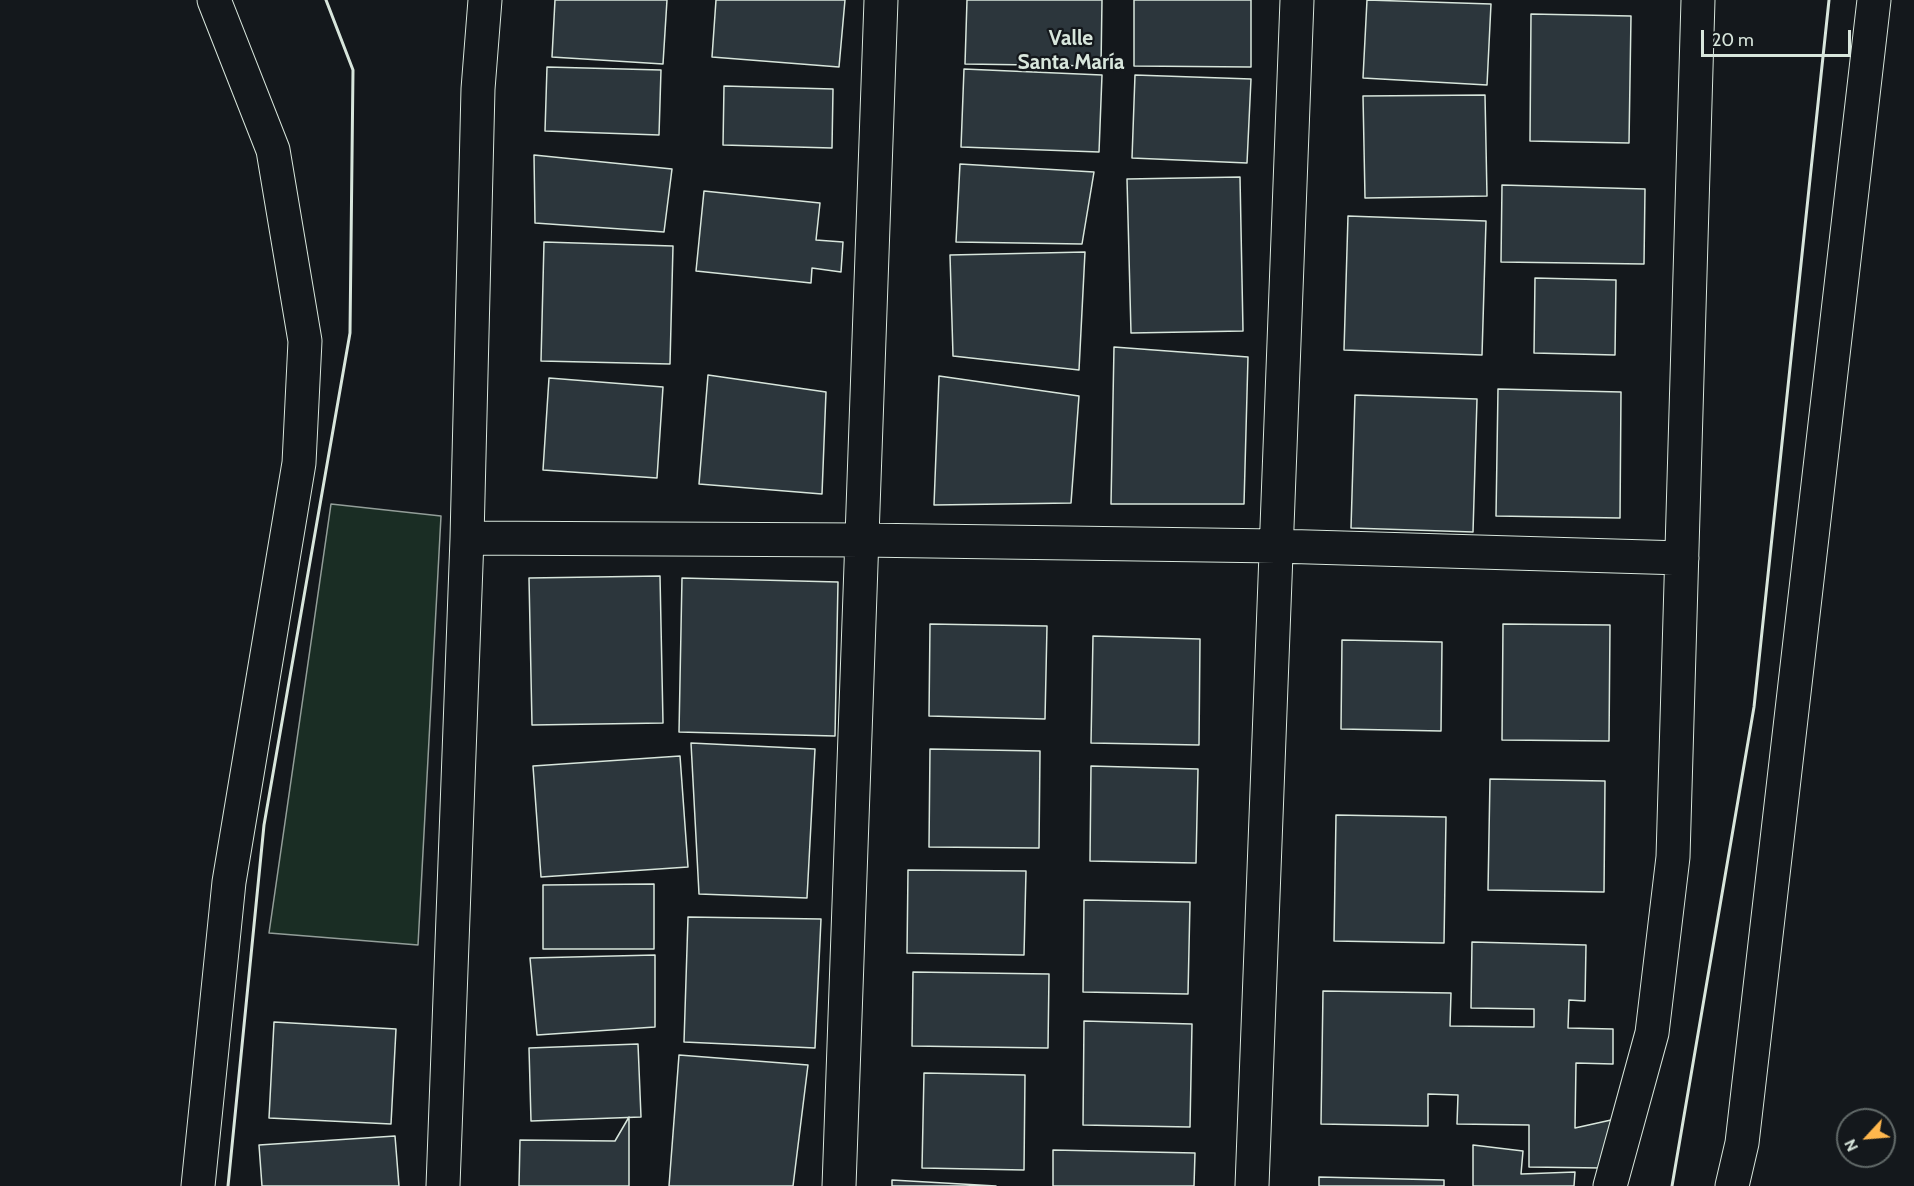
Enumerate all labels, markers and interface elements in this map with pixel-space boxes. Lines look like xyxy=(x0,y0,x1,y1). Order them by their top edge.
scale bar xyxy=(1704,18,1854,56)
district label: Valle Santa María xyxy=(1018,26,1124,76)
text: 20 m xyxy=(1712,29,1754,51)
north arrow xyxy=(1836,1108,1896,1168)
text: N xyxy=(1840,1136,1862,1154)

